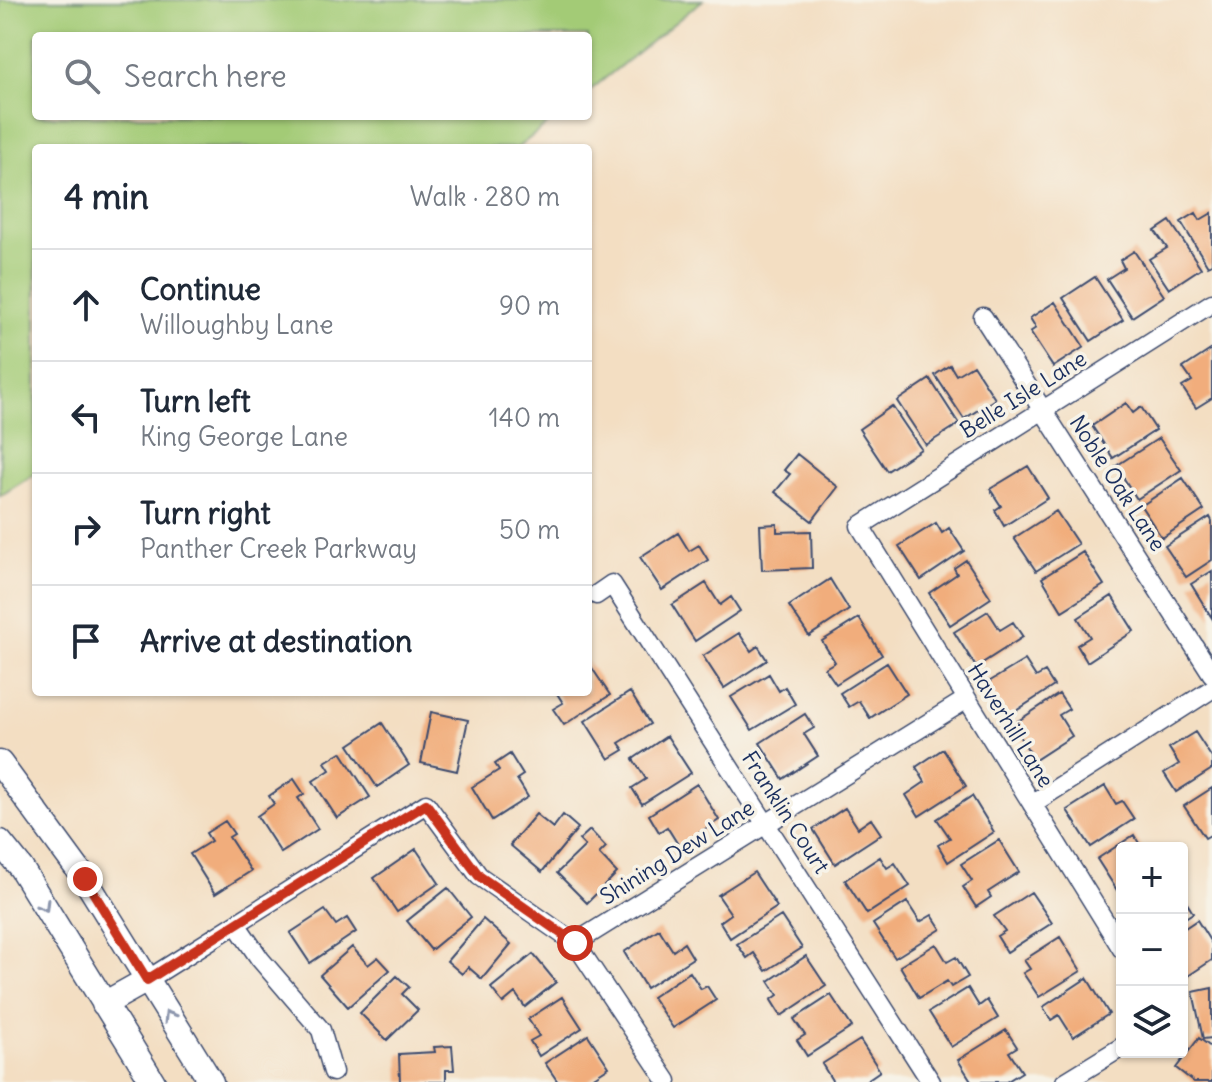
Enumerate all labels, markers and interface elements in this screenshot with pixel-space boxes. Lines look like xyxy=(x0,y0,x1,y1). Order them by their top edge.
search box xyxy=(32,32,592,120)
icon: search xyxy=(60,54,104,98)
text: Search here xyxy=(124,57,287,95)
text: 4 min xyxy=(64,175,149,218)
text: Walk · 280 m xyxy=(410,180,560,213)
text: Continue xyxy=(140,270,261,308)
icon: ahead xyxy=(64,283,108,327)
text: 90 m xyxy=(499,289,560,322)
text: Willoughby Lane xyxy=(140,308,334,341)
street label: Belle Isle Lane xyxy=(955,344,1091,444)
text: Turn left xyxy=(140,382,251,420)
icon: left xyxy=(64,395,108,439)
text: 140 m xyxy=(489,401,560,434)
street label: Noble Oak Lane xyxy=(1064,410,1172,556)
text: King George Lane xyxy=(140,420,348,453)
text: Turn right xyxy=(140,494,271,532)
icon: right xyxy=(64,507,108,551)
text: 50 m xyxy=(499,513,560,546)
text: Panther Creek Parkway xyxy=(140,532,417,565)
icon: arrive xyxy=(64,619,108,663)
text: Arrive at destination xyxy=(140,622,412,660)
street label: Haverhill Lane xyxy=(962,658,1060,792)
street label: Franklin Court xyxy=(736,745,836,879)
street label: Shining Dew Lane xyxy=(595,793,759,911)
map controls xyxy=(1116,842,1188,1058)
button: + xyxy=(1116,842,1188,914)
route end xyxy=(67,861,103,897)
one-way arrow xyxy=(34,897,50,912)
button: − xyxy=(1116,914,1188,986)
route start xyxy=(557,925,593,961)
button: layers xyxy=(1116,986,1188,1058)
one-way arrow xyxy=(164,1010,179,1025)

